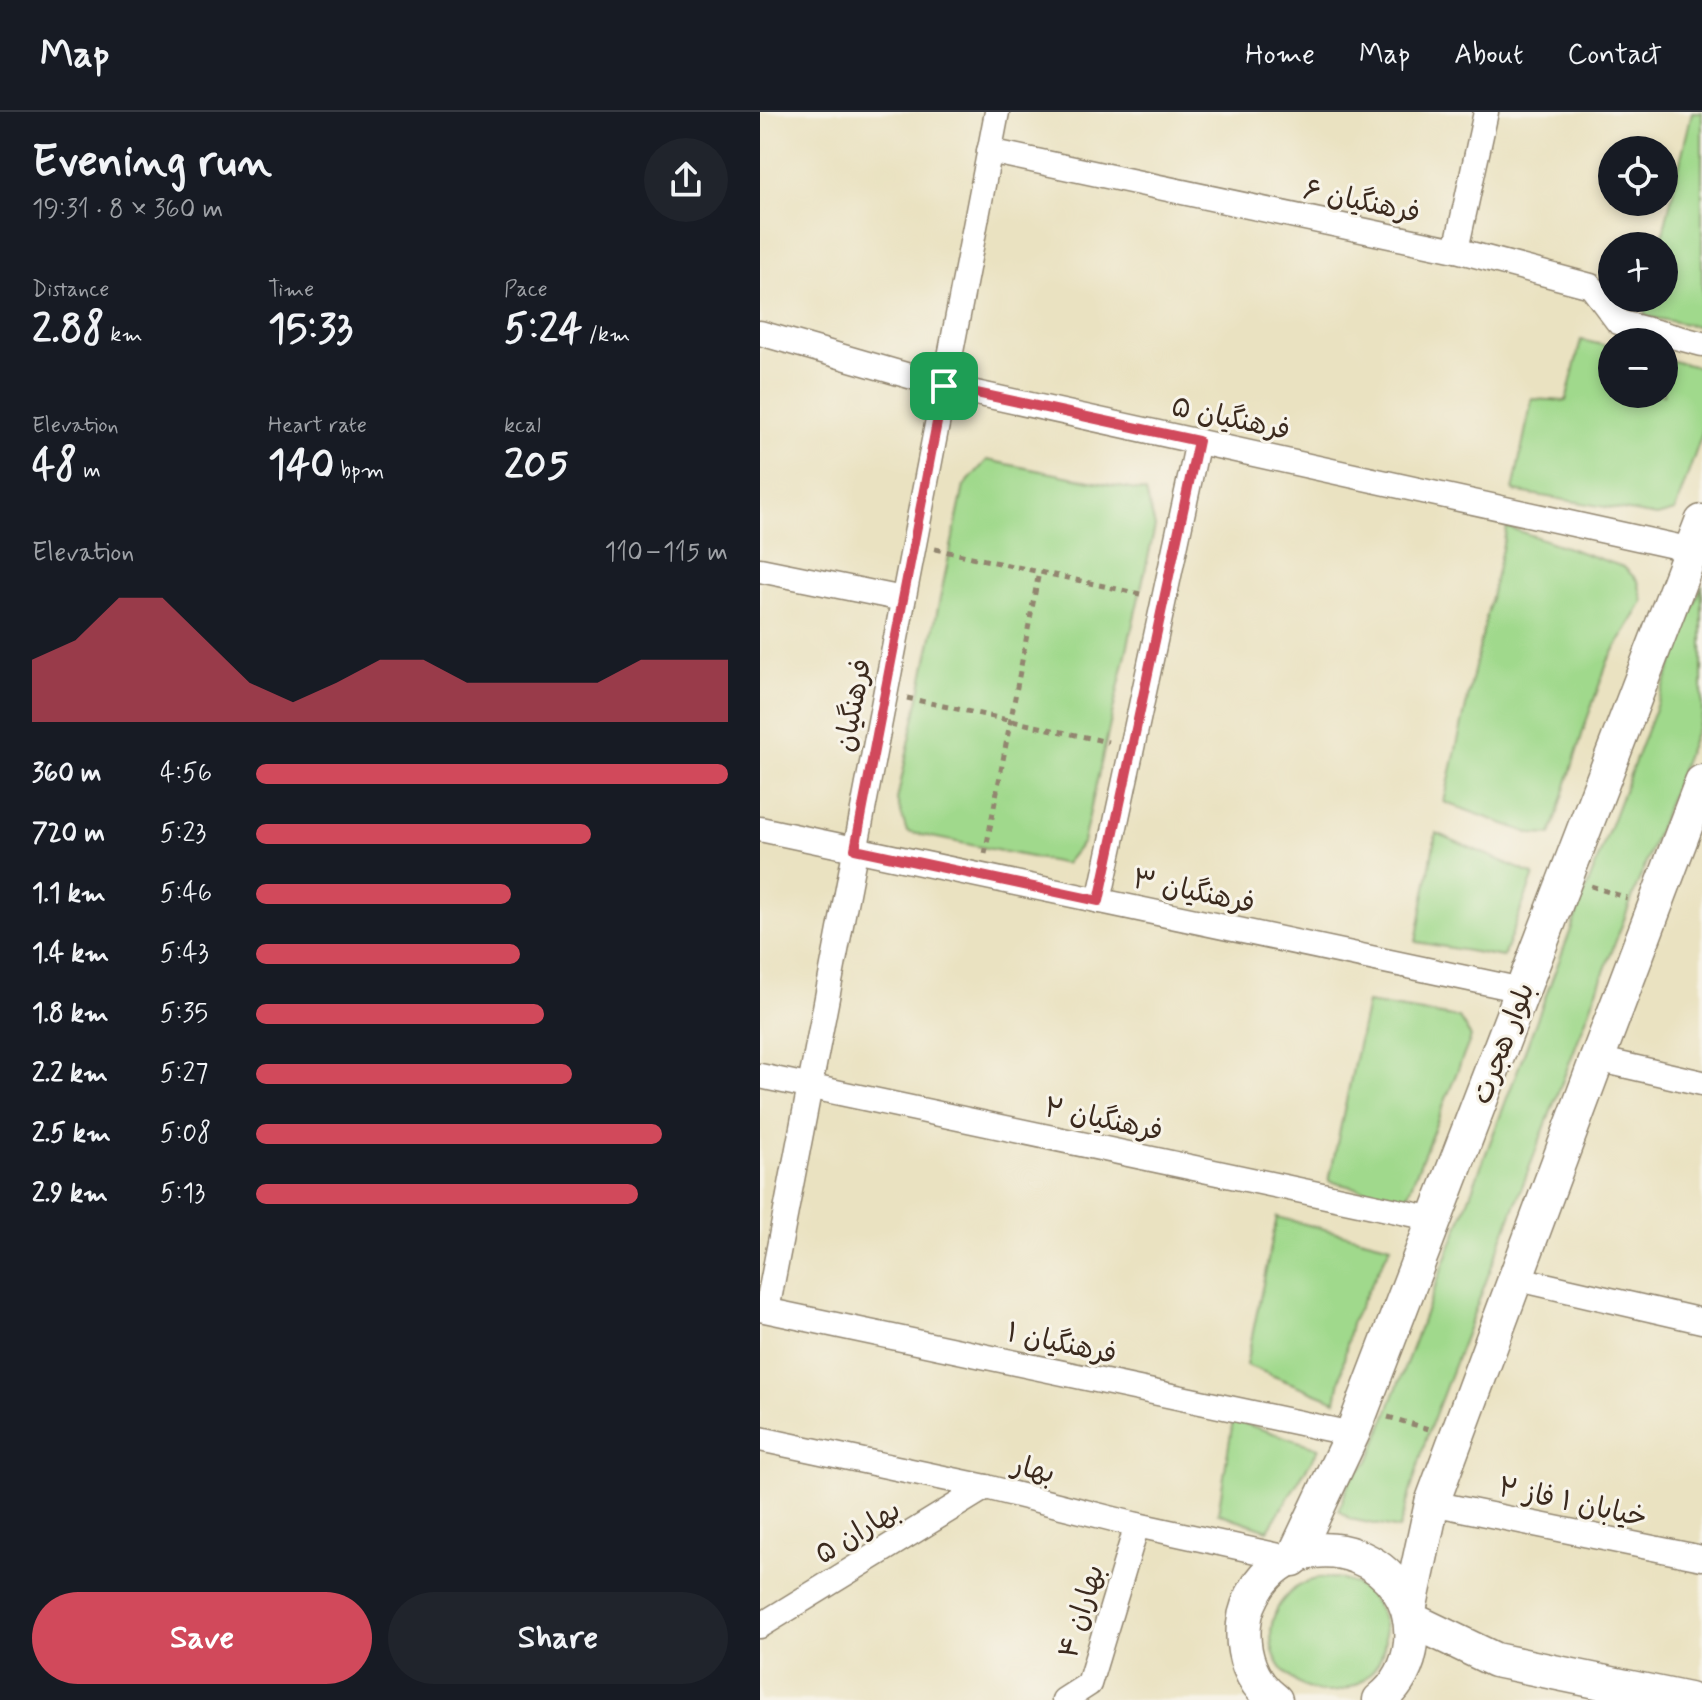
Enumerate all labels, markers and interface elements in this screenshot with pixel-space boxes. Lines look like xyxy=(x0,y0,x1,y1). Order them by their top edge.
text: Map xyxy=(40,31,110,80)
text: Home xyxy=(1245,37,1315,74)
text: Map xyxy=(1359,37,1410,74)
text: About xyxy=(1454,37,1523,74)
text: Contact xyxy=(1567,37,1662,74)
text: Evening run xyxy=(32,134,272,192)
map controls xyxy=(1598,136,1678,408)
button: locate xyxy=(1598,136,1678,216)
button: share xyxy=(644,138,728,222)
street label: فرهنگیان ۶ xyxy=(1300,172,1423,233)
text: 19:31 · 8 × 360 m xyxy=(32,193,223,227)
button: + xyxy=(1598,232,1678,312)
text: Distance xyxy=(32,276,109,304)
text: Time xyxy=(268,276,314,304)
text: Pace xyxy=(504,276,548,304)
text: 2.88 xyxy=(32,304,104,356)
text: 15:33 xyxy=(268,304,353,356)
text: 5:24 xyxy=(504,304,583,356)
text: km xyxy=(104,321,142,349)
text: /km xyxy=(583,321,630,349)
button: − xyxy=(1598,328,1678,408)
pin xyxy=(910,352,978,420)
icon: arrive xyxy=(922,364,966,408)
street label: فرهنگیان ۵ xyxy=(1168,389,1293,450)
text: Elevation xyxy=(32,412,119,440)
text: Heart rate xyxy=(268,412,367,440)
text: kcal xyxy=(504,412,541,440)
text: 48 xyxy=(32,440,77,492)
text: 140 xyxy=(268,440,334,492)
text: 205 xyxy=(504,440,569,492)
text: m xyxy=(77,457,101,485)
text: bpm xyxy=(334,457,384,485)
text: Elevation xyxy=(32,536,134,570)
text: 110–115 m xyxy=(605,536,728,570)
street label: فرهنگیان xyxy=(827,656,882,755)
text: 360 m xyxy=(32,757,101,791)
text: 4:56 xyxy=(160,757,212,791)
text: 720 m xyxy=(32,817,105,851)
text: 5:23 xyxy=(160,817,206,851)
street label: فرهنگیان ۳ xyxy=(1129,861,1258,923)
text: 1.1 km xyxy=(32,877,106,911)
text: 5:46 xyxy=(160,877,212,911)
text: 1.4 km xyxy=(32,937,109,971)
text: 5:43 xyxy=(160,937,209,971)
street label: بلوار هجرت xyxy=(1464,978,1544,1110)
text: 1.8 km xyxy=(32,997,109,1031)
text: 5:35 xyxy=(160,997,208,1031)
text: 2.2 km xyxy=(32,1057,108,1091)
text: 5:27 xyxy=(160,1057,208,1091)
street label: فرهنگیان ۲ xyxy=(1041,1090,1166,1151)
text: 2.5 km xyxy=(32,1117,111,1151)
text: 5:08 xyxy=(160,1117,211,1151)
text: 2.9 km xyxy=(32,1177,108,1211)
text: 5:13 xyxy=(160,1177,205,1211)
street label: فرهنگیان ۱ xyxy=(1003,1315,1120,1374)
street label: بهار xyxy=(1006,1447,1059,1494)
street label: خیابان ۱ فاز ۲ xyxy=(1495,1470,1650,1537)
street label: بهاران ۵ xyxy=(808,1492,908,1574)
street label: بهاران ۴ xyxy=(1051,1560,1114,1663)
button: Save xyxy=(32,1592,372,1684)
button: Share xyxy=(388,1592,728,1684)

